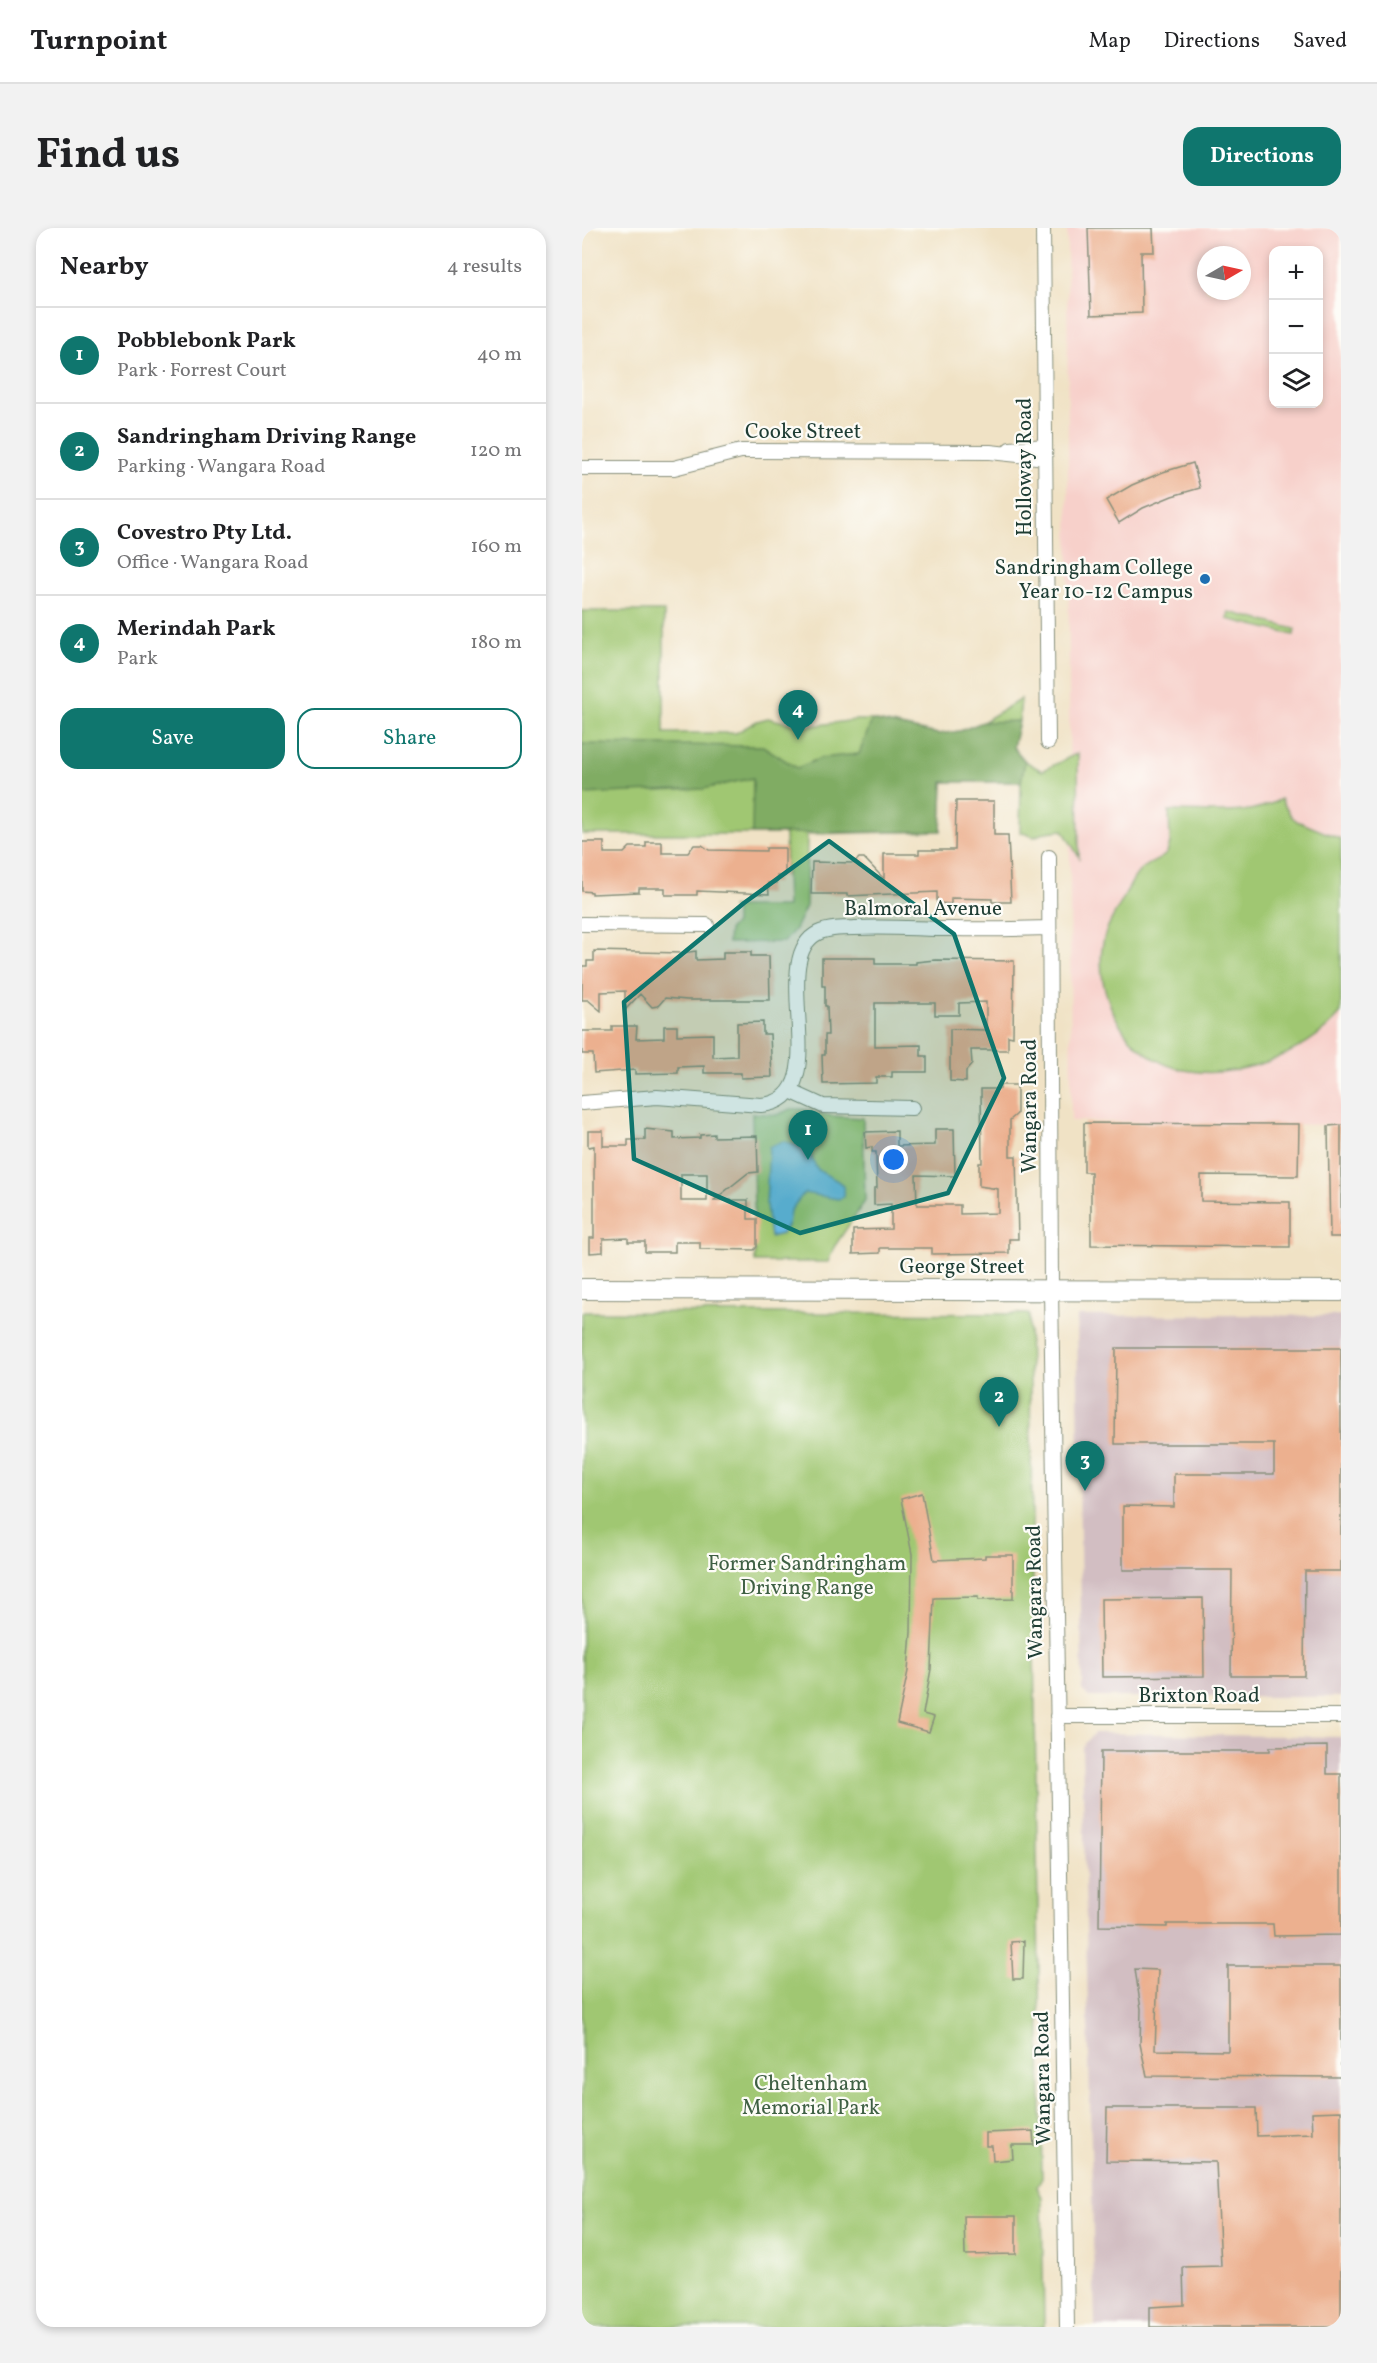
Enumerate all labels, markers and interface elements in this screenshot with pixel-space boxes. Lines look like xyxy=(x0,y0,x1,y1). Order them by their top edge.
text: Turnpoint xyxy=(30,22,167,61)
text: Map xyxy=(1089,27,1131,56)
text: Directions xyxy=(1164,27,1260,56)
text: Saved xyxy=(1293,27,1347,56)
text: Find us xyxy=(36,127,180,186)
button: Directions xyxy=(1183,127,1341,186)
north arrow xyxy=(1197,246,1251,300)
map controls xyxy=(1269,246,1323,408)
button: + xyxy=(1269,246,1323,300)
text: Nearby xyxy=(60,249,149,285)
text: 4 results xyxy=(447,253,522,281)
button: − xyxy=(1269,300,1323,354)
text: Pobblebonk Park xyxy=(117,326,296,357)
text: 1 xyxy=(75,341,84,369)
text: 40 m xyxy=(477,341,522,369)
button: layers xyxy=(1269,354,1323,408)
text: Park · Forrest Court xyxy=(117,357,287,385)
street label: Holloway Road xyxy=(1011,398,1040,536)
street label: Cooke Street xyxy=(745,418,861,447)
text: Sandringham Driving Range xyxy=(117,422,416,453)
text: 2 xyxy=(74,437,85,465)
text: 120 m xyxy=(470,437,522,465)
text: Parking · Wangara Road xyxy=(117,453,326,481)
text: Covestro Pty Ltd. xyxy=(117,518,292,549)
text: 3 xyxy=(74,533,85,561)
text: 160 m xyxy=(470,533,522,561)
text: Office · Wangara Road xyxy=(117,549,309,577)
place label: Sandringham College Year 10-12 Campus xyxy=(995,554,1193,607)
marker: Sandringham College Year 10-12 Campus xyxy=(1198,572,1212,586)
text: Merindah Park xyxy=(117,614,276,645)
text: 4 xyxy=(73,629,86,657)
text: 180 m xyxy=(470,629,522,657)
text: Park xyxy=(117,645,158,673)
pin: 4 xyxy=(778,690,818,740)
button: Save xyxy=(60,708,285,769)
button: Share xyxy=(297,708,522,769)
street label: Balmoral Avenue xyxy=(844,895,1002,924)
street label: Wangara Road xyxy=(1016,1039,1045,1173)
pin: 1 xyxy=(788,1110,828,1160)
your location xyxy=(879,1145,908,1174)
street label: George Street xyxy=(899,1253,1025,1282)
pin: 2 xyxy=(980,1378,1018,1427)
pin: 3 xyxy=(1066,1442,1104,1491)
street label: Wangara Road xyxy=(1020,1524,1051,1660)
park label: Former Sandringham Driving Range xyxy=(708,1550,906,1603)
street label: Brixton Road xyxy=(1138,1682,1260,1711)
street label: Wangara Road xyxy=(1028,2010,1059,2146)
park label: Cheltenham Memorial Park xyxy=(742,2070,880,2123)

